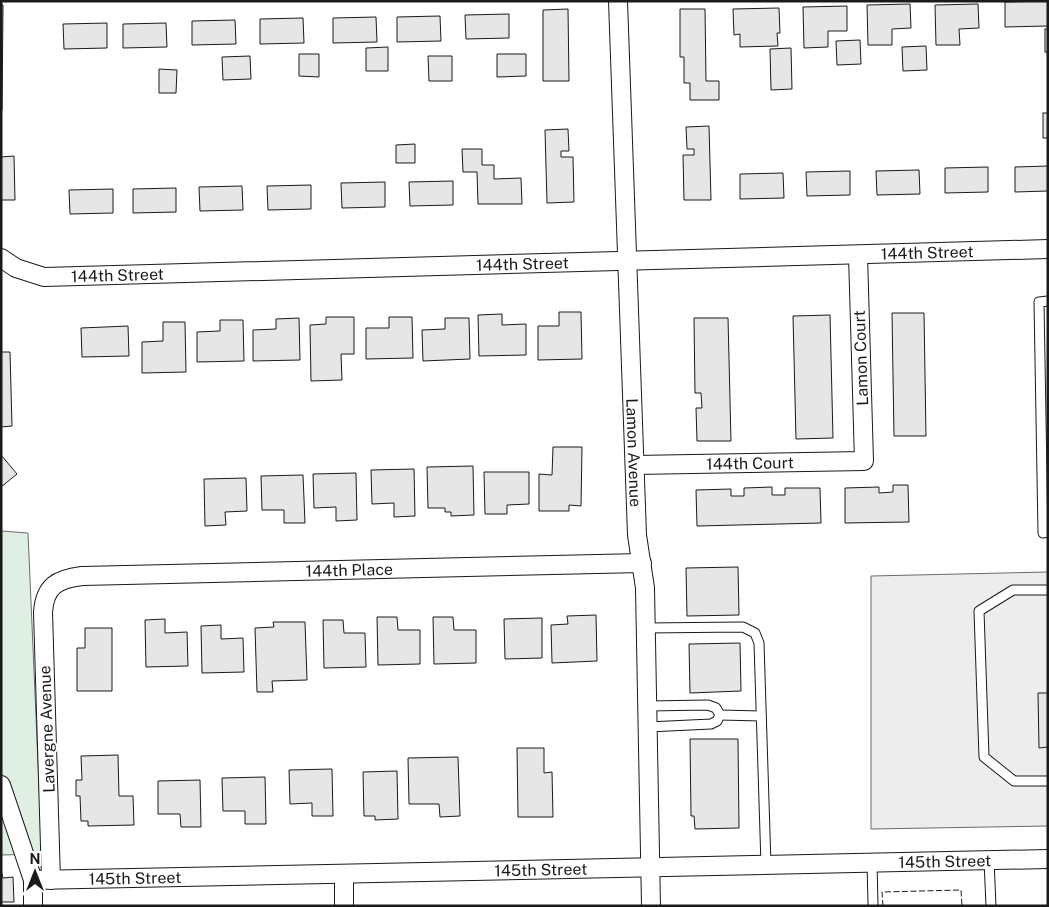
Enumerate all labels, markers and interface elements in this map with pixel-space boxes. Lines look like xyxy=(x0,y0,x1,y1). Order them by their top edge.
street label: 144th Street xyxy=(881,242,974,263)
street label: 144th Street xyxy=(476,253,569,274)
street label: 144th Street xyxy=(71,264,164,286)
street label: Lamon Court xyxy=(850,310,872,406)
street label: Lamon Avenue xyxy=(623,398,646,507)
street label: 144th Court xyxy=(706,453,794,473)
street label: 144th Place xyxy=(305,559,393,580)
street label: Lavergne Avenue xyxy=(35,665,59,793)
north arrow xyxy=(10,847,60,897)
text: N xyxy=(30,851,40,867)
street label: 145th Street xyxy=(898,851,991,872)
street label: 145th Street xyxy=(494,859,587,880)
street label: 145th Street xyxy=(88,867,182,888)

